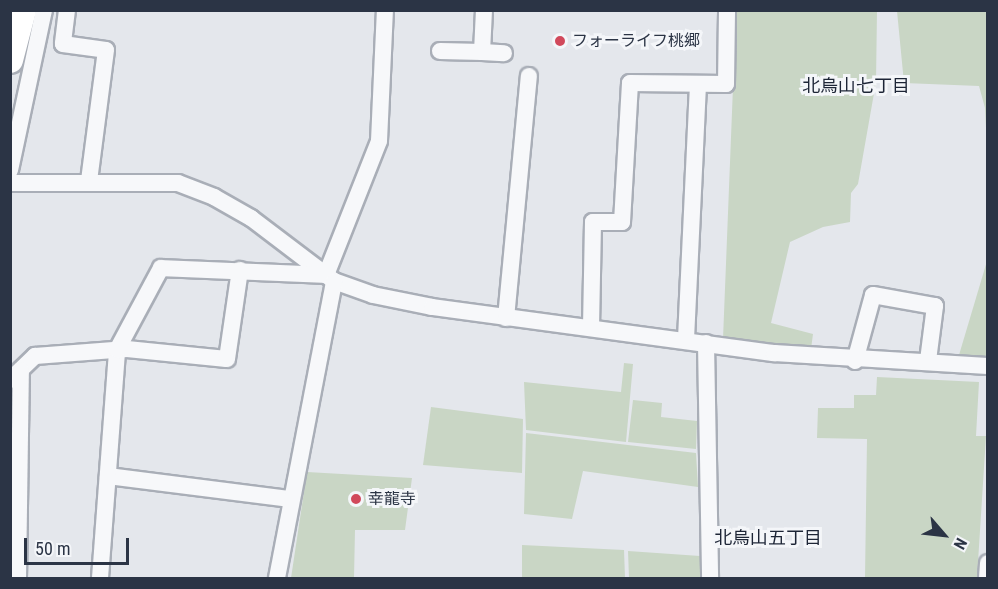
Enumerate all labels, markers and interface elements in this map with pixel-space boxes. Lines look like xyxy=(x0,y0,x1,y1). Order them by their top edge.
place label: フォーライフ桃郷 xyxy=(572,31,700,51)
marker: フォーライフ桃郷 xyxy=(553,34,567,48)
district label: 北烏山七丁目 xyxy=(802,75,910,97)
place label: 幸龍寺 xyxy=(368,489,416,509)
marker: 幸龍寺 xyxy=(349,492,363,506)
north arrow xyxy=(914,505,974,565)
scale bar xyxy=(27,526,132,564)
district label: 北烏山五丁目 xyxy=(714,527,822,549)
text: N xyxy=(950,535,971,552)
text: 50 m xyxy=(35,538,70,559)

